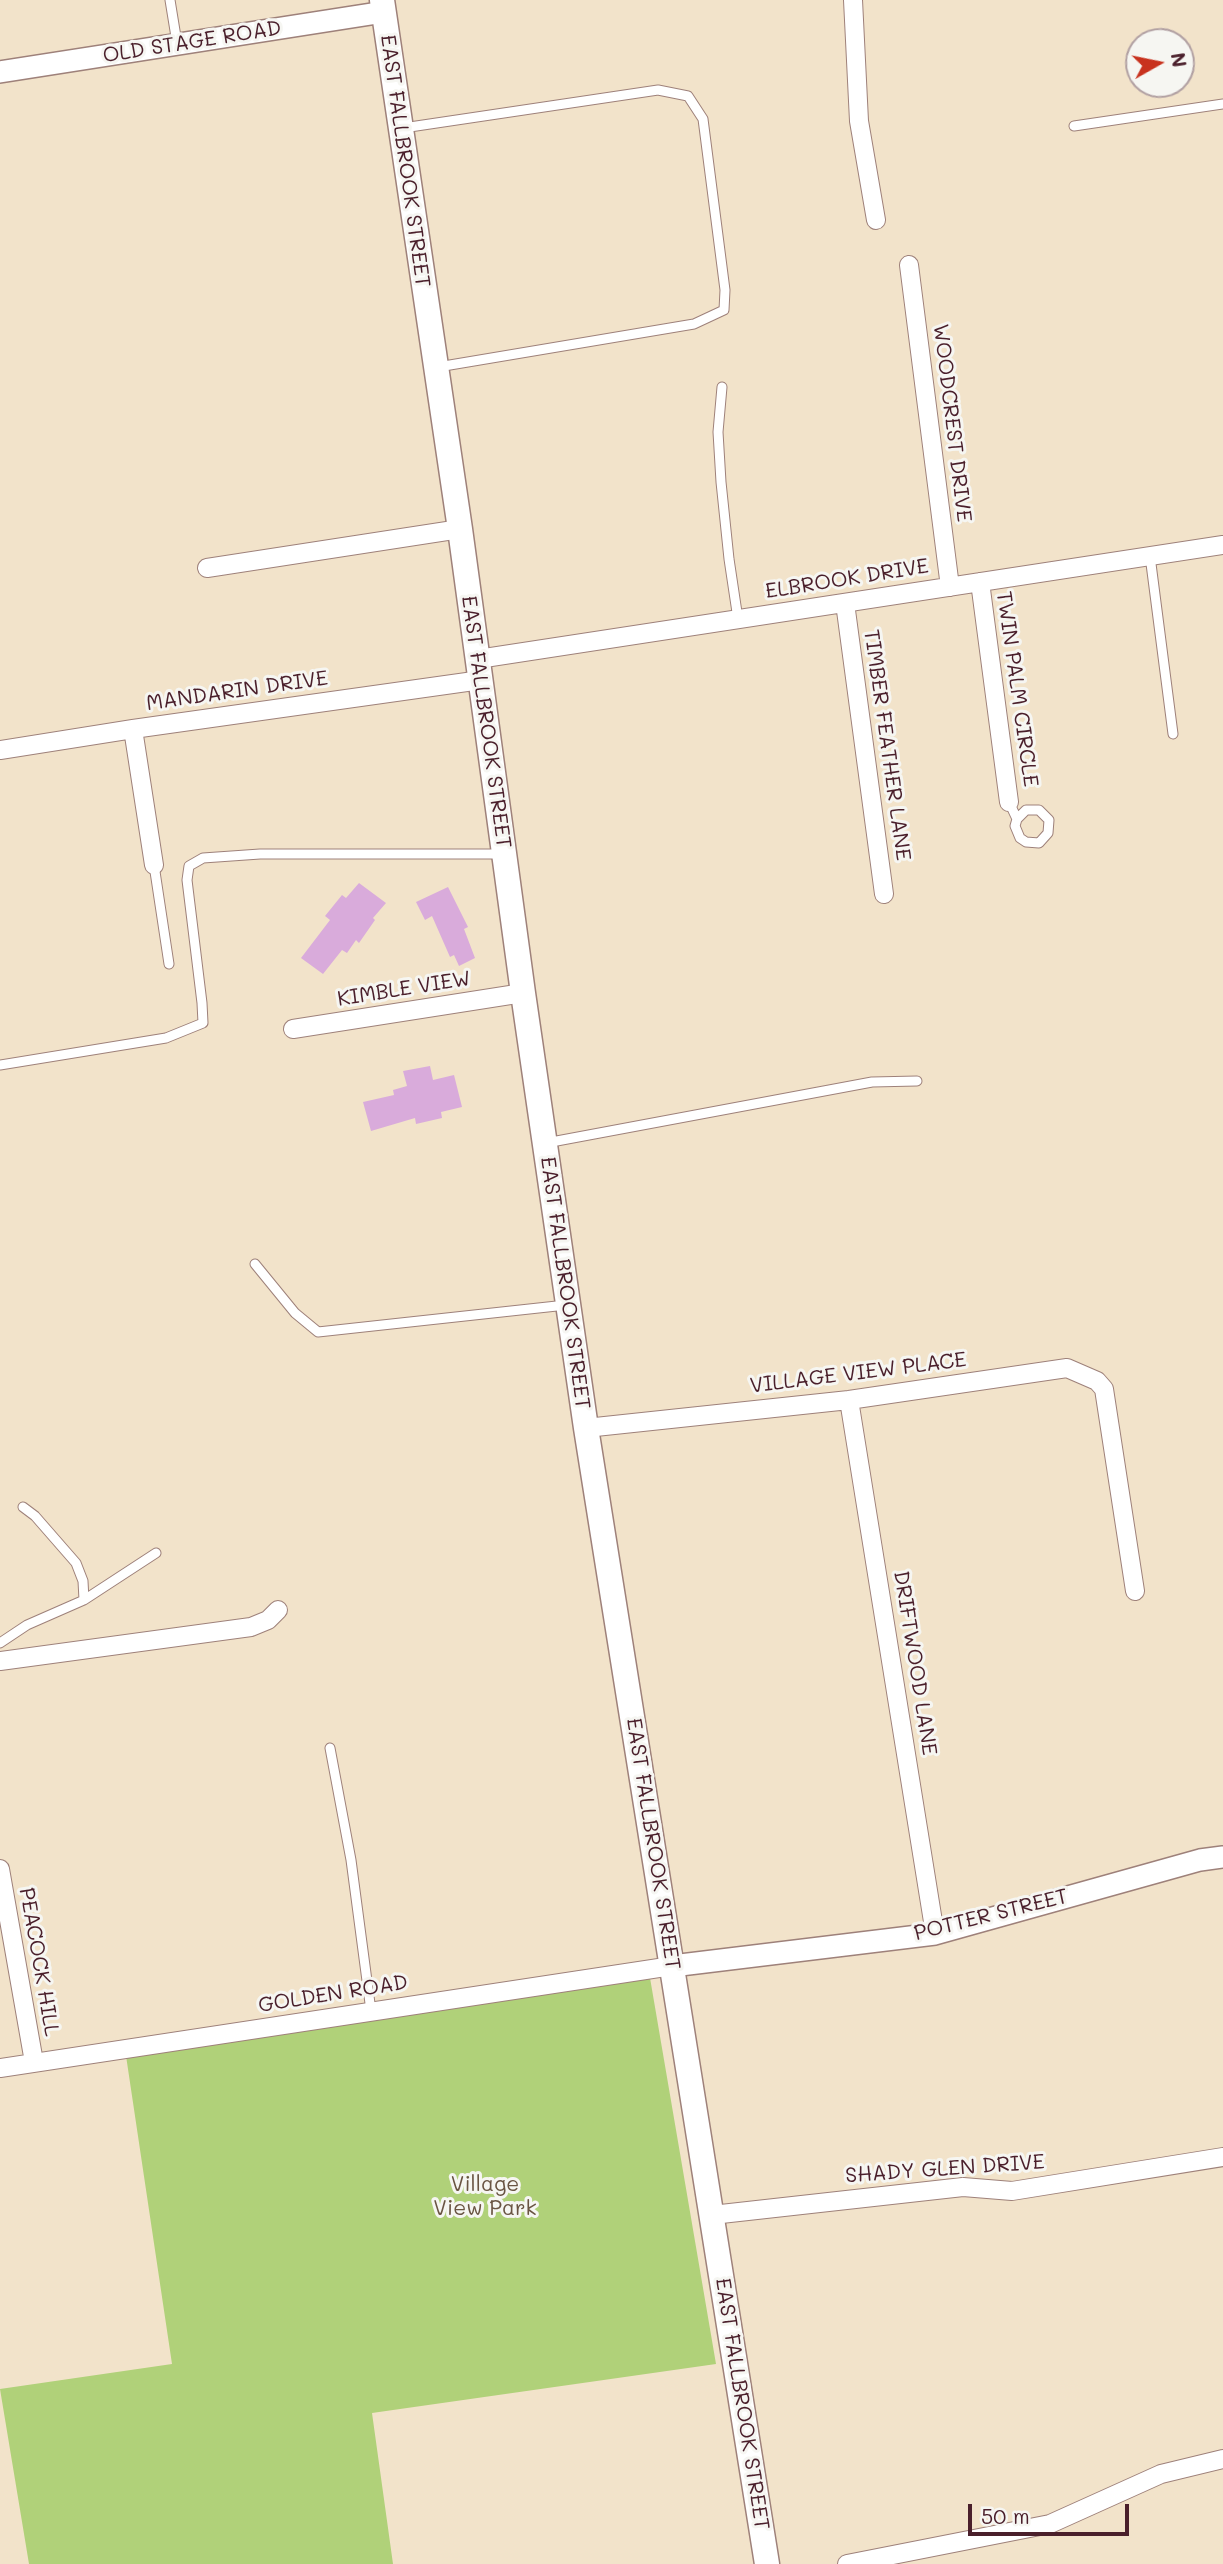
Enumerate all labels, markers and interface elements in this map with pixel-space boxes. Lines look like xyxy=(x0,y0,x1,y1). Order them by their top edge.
street label: OLD STAGE ROAD xyxy=(101,15,283,69)
north arrow xyxy=(1125,28,1195,98)
street label: EAST FALLBROOK STREET xyxy=(375,33,435,289)
text: N xyxy=(1166,51,1193,69)
street label: WOODCREST DRIVE xyxy=(927,322,977,524)
street label: ELBROOK DRIVE xyxy=(764,554,930,604)
street label: TWIN PALM CIRCLE xyxy=(991,589,1043,789)
street label: EAST FALLBROOK STREET xyxy=(456,594,516,850)
street label: TIMBER FEATHER LANE xyxy=(858,628,916,862)
street label: MANDARIN DRIVE xyxy=(145,666,329,716)
street label: KIMBLE VIEW xyxy=(336,966,472,1012)
street label: EAST FALLBROOK STREET xyxy=(535,1155,595,1411)
street label: VILLAGE VIEW PLACE xyxy=(748,1347,968,1399)
street label: DRIFTWOOD LANE xyxy=(888,1569,942,1757)
street label: EAST FALLBROOK STREET xyxy=(621,1716,685,1972)
street label: POTTER STREET xyxy=(911,1884,1071,1946)
street label: PEACOCK HILL xyxy=(14,1886,64,2038)
street label: GOLDEN ROAD xyxy=(256,1970,410,2018)
street label: SHADY GLEN DRIVE xyxy=(845,2149,1045,2189)
park label: Village View Park xyxy=(433,2172,537,2222)
street label: EAST FALLBROOK STREET xyxy=(710,2276,774,2532)
scale bar xyxy=(971,2490,1132,2534)
text: 50 m xyxy=(981,2502,1030,2529)

